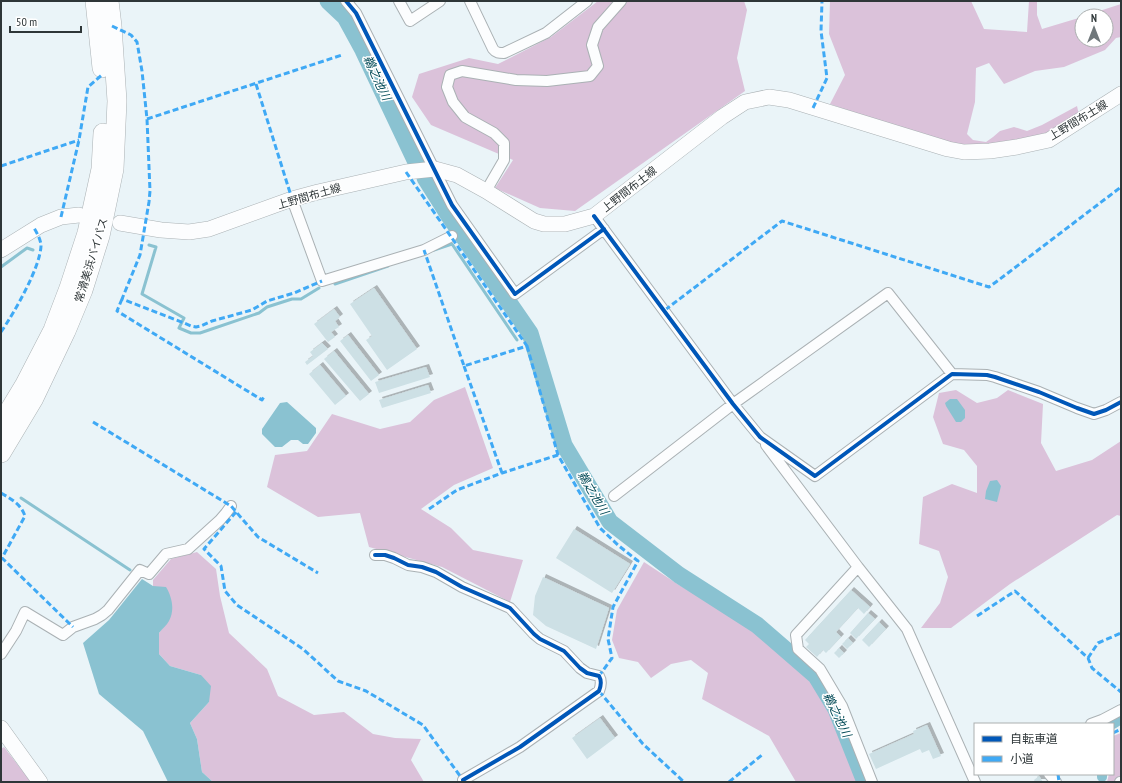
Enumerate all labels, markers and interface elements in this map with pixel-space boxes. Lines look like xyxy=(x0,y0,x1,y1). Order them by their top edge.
scale bar xyxy=(10,8,81,34)
north arrow xyxy=(1074,8,1114,48)
text: N xyxy=(1091,11,1097,25)
text: 50 m xyxy=(16,14,37,29)
water label: 鵜之池川 xyxy=(361,53,395,105)
street label: 上野間布土線 xyxy=(1046,97,1110,143)
street label: 上野間布土線 xyxy=(599,163,659,215)
street label: 上野間布土線 xyxy=(275,180,343,212)
street label: 常滑美浜バイパス xyxy=(71,216,111,304)
water label: 鵜之池川 xyxy=(575,468,613,519)
water label: 鵜之池川 xyxy=(820,690,856,741)
legend xyxy=(974,723,1114,775)
text: 自転車道 xyxy=(1010,731,1058,746)
text: 小道 xyxy=(1010,751,1034,766)

